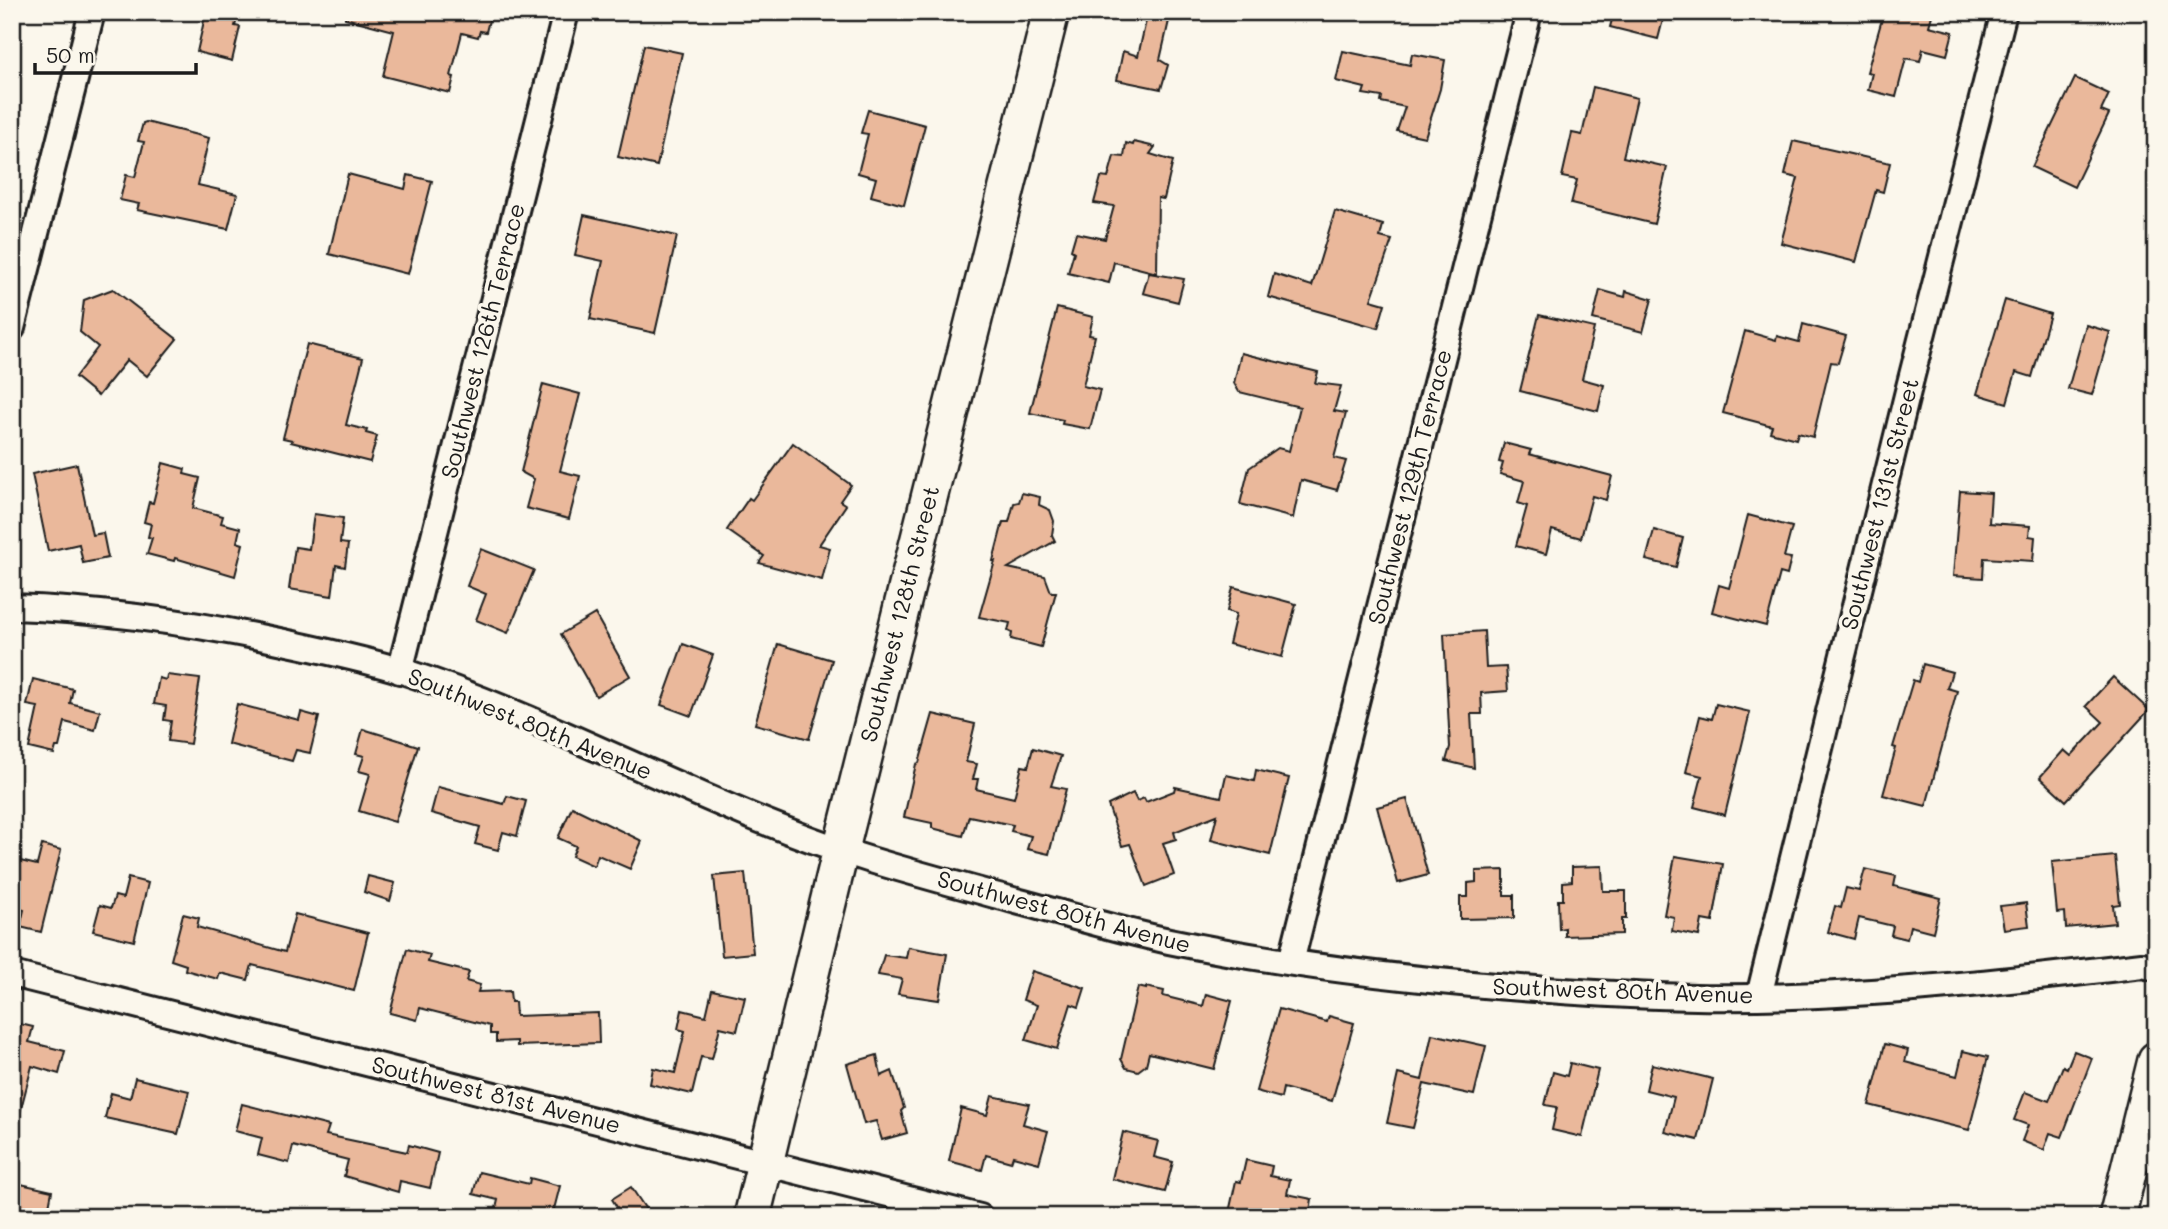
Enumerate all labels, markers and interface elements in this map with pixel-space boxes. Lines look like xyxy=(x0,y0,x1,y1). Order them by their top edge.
scale bar xyxy=(35,32,196,76)
text: 50 m xyxy=(46,41,95,68)
street label: Southwest 126th Terrace xyxy=(433,200,531,482)
street label: Southwest 129th Terrace xyxy=(1360,346,1458,627)
street label: Southwest 131st Street xyxy=(1833,375,1925,633)
street label: Southwest 128th Street xyxy=(853,482,945,745)
street label: Southwest 80th Avenue xyxy=(404,660,657,786)
street label: Southwest 80th Avenue xyxy=(934,863,1194,959)
street label: Southwest 80th Avenue xyxy=(1492,970,1754,1010)
street label: Southwest 81st Avenue xyxy=(369,1049,624,1139)

